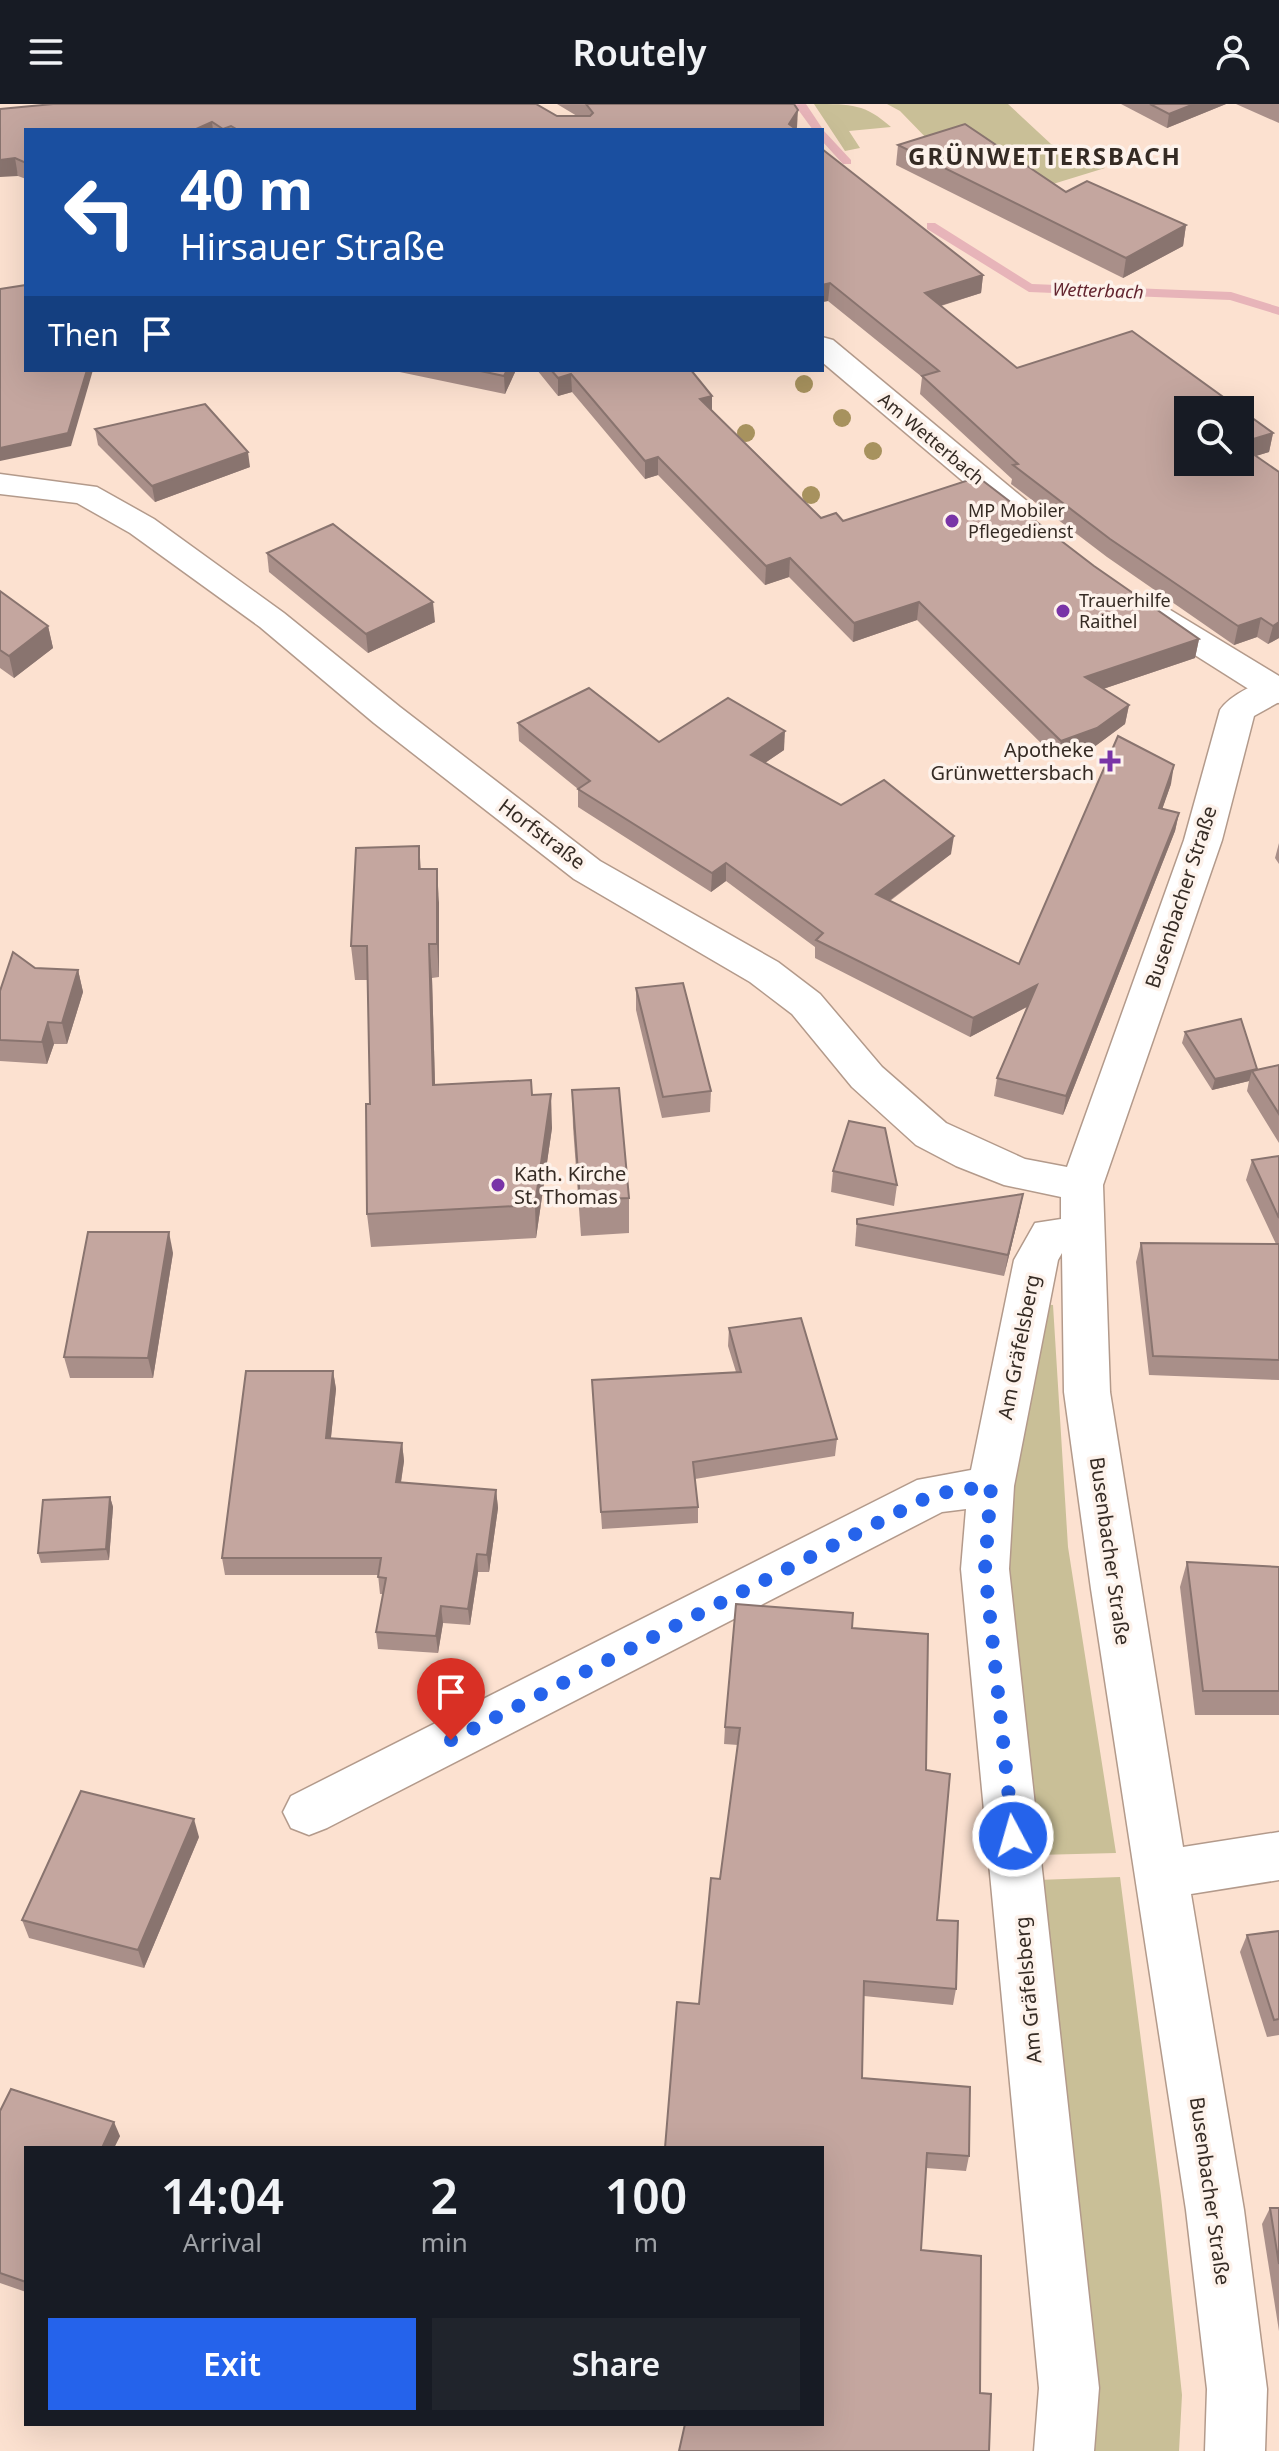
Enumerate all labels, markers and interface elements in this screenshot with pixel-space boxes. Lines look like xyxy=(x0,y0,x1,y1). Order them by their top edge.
text: Routely xyxy=(573,28,706,77)
icon: menu xyxy=(24,30,68,74)
icon: person xyxy=(1211,30,1255,74)
district label: GRÜNWETTERSBACH xyxy=(908,139,1182,172)
text: 40 m xyxy=(180,150,313,226)
icon: left xyxy=(48,160,152,264)
text: Hirsauer Straße xyxy=(180,222,445,271)
water label: Wetterbach xyxy=(1052,276,1144,304)
icon: arrive xyxy=(135,312,179,356)
text: Then xyxy=(48,314,119,355)
street label: Am Wetterbach xyxy=(874,387,990,490)
map controls xyxy=(1174,396,1254,476)
button: search xyxy=(1174,396,1254,476)
place label: MP Mobiler Pflegedienst xyxy=(968,498,1074,543)
marker: MP Mobiler Pflegedienst xyxy=(943,512,961,530)
place label: Trauerhilfe Raithel xyxy=(1079,588,1171,633)
marker: Trauerhilfe Raithel xyxy=(1054,602,1072,620)
place label: Apotheke Grünwettersbach xyxy=(930,736,1094,786)
marker: Apotheke Grünwettersbach xyxy=(1101,752,1119,770)
street label: Horfstraße xyxy=(494,792,591,875)
street label: Busenbacher Straße xyxy=(1138,802,1223,991)
place label: Kath. Kirche St. Thomas xyxy=(514,1160,626,1210)
marker: Kath. Kirche St. Thomas xyxy=(489,1176,507,1194)
street label: Am Gräfelsberg xyxy=(991,1272,1046,1422)
street label: Busenbacher Straße xyxy=(1084,1455,1137,1647)
pin xyxy=(417,1658,485,1740)
icon: arrive xyxy=(429,1670,473,1714)
position arrow xyxy=(971,1794,1055,1878)
street label: Am Gräfelsberg xyxy=(1008,1916,1047,2065)
street label: Busenbacher Straße xyxy=(1184,2095,1237,2287)
text: 14:04 xyxy=(161,2163,284,2228)
text: 2 xyxy=(431,2163,458,2228)
text: 100 xyxy=(605,2163,687,2228)
text: Arrival xyxy=(183,2224,262,2260)
text: min xyxy=(421,2224,468,2260)
text: m xyxy=(634,2224,658,2260)
button: Exit xyxy=(48,2318,416,2410)
button: Share xyxy=(432,2318,800,2410)

